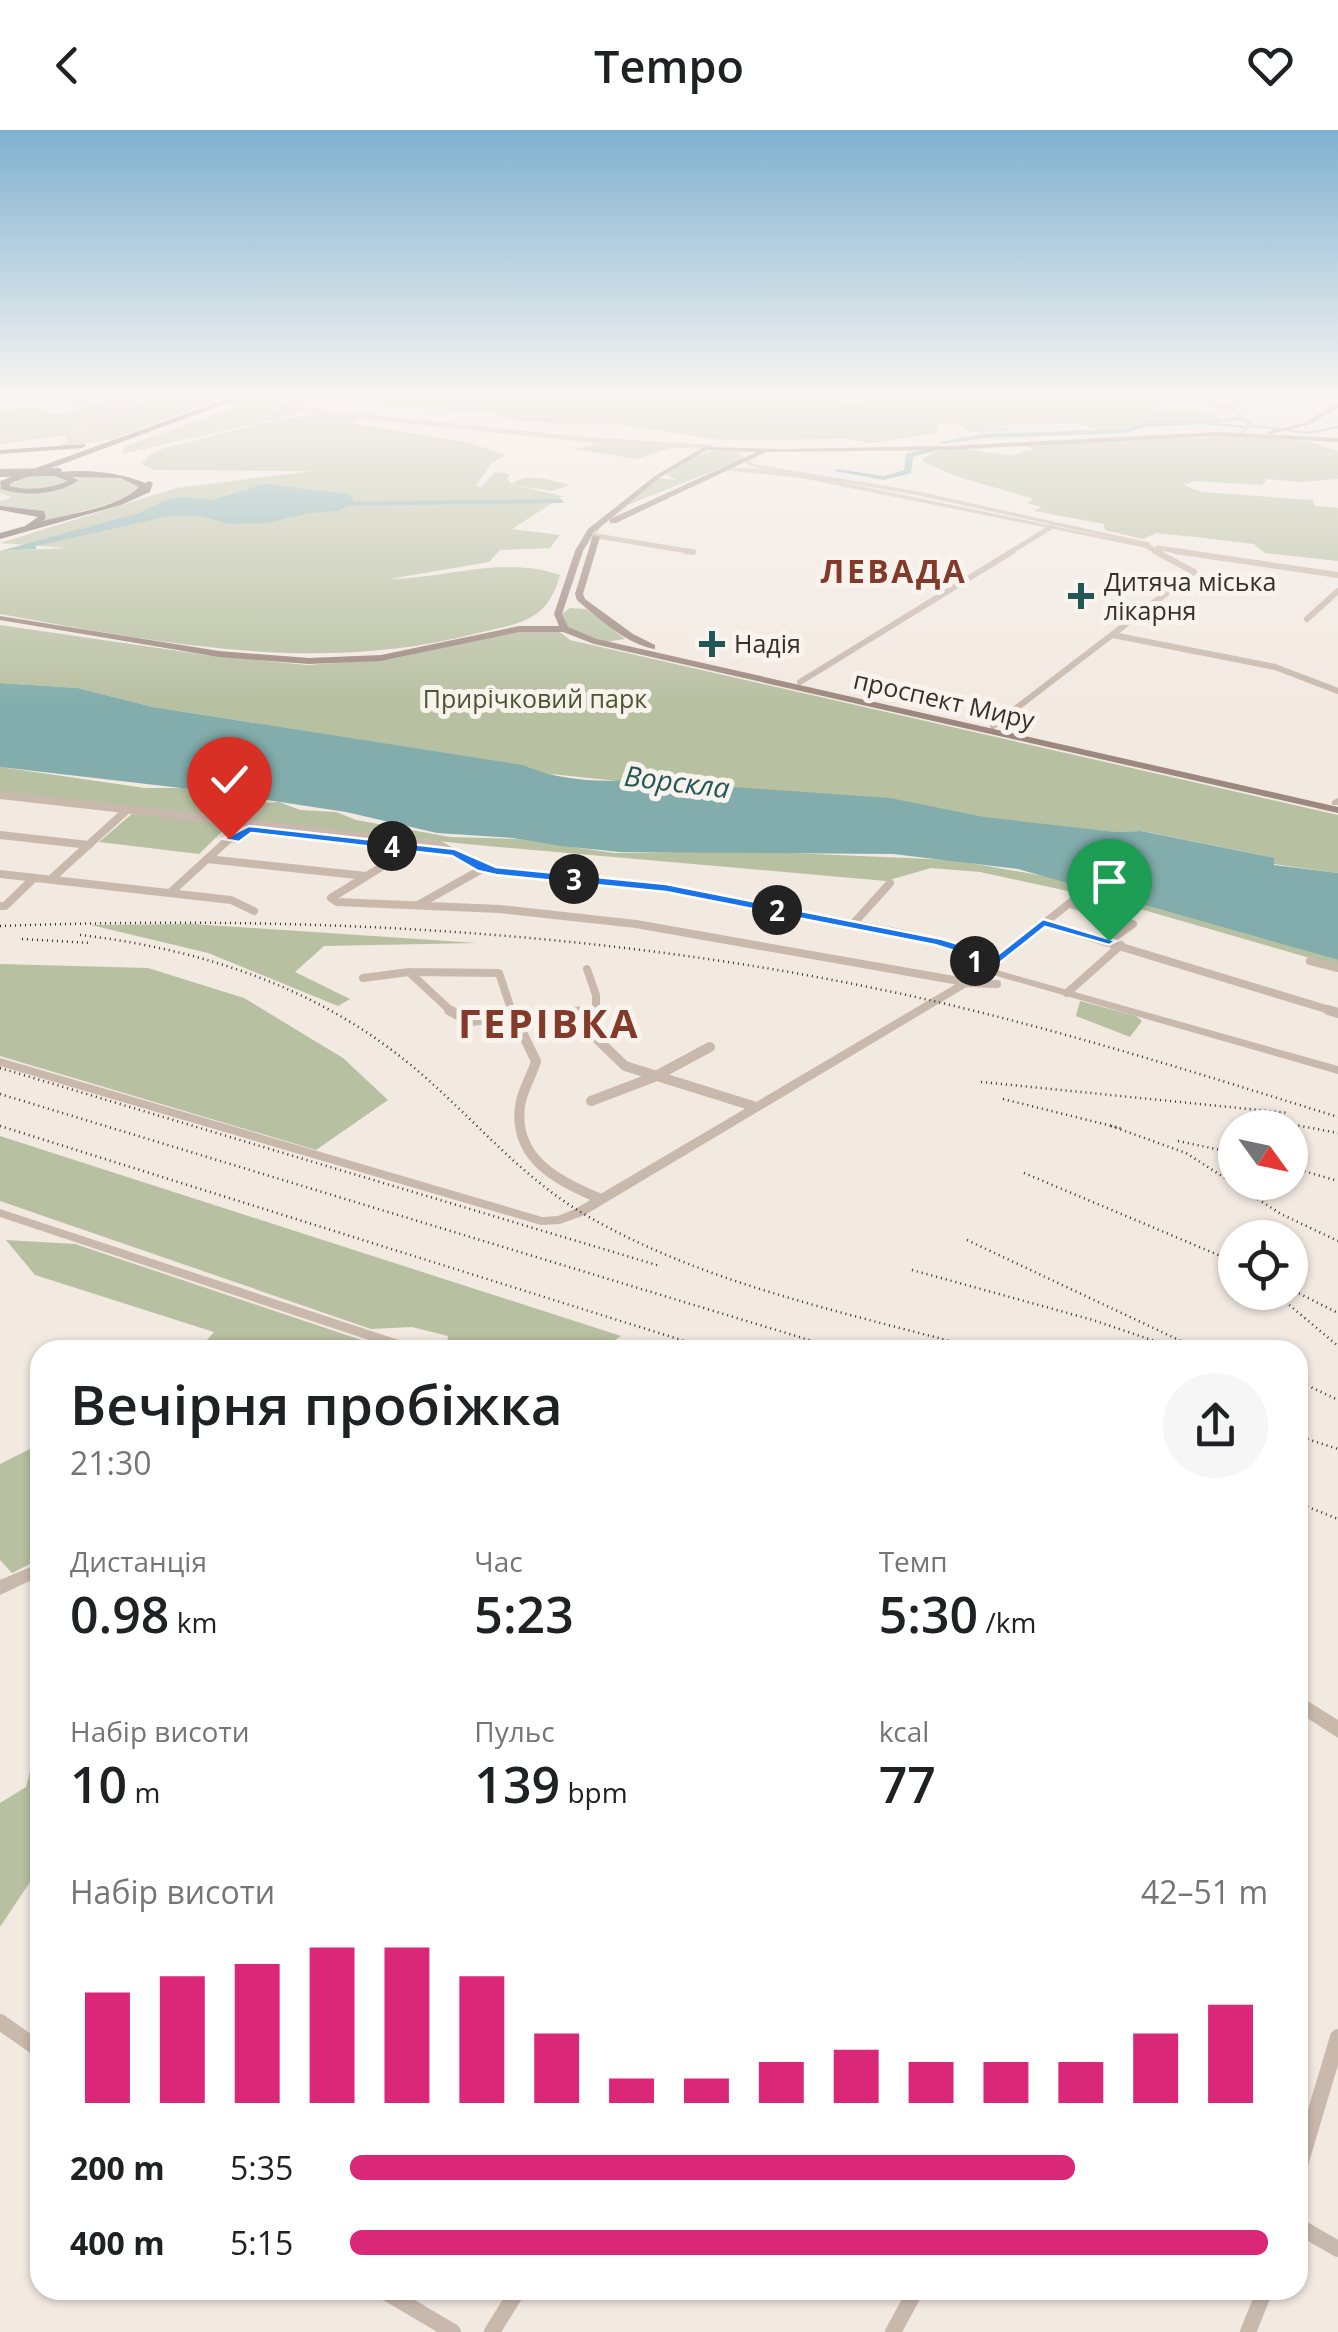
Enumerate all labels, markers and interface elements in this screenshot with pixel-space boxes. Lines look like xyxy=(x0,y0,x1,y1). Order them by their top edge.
text: Tempo xyxy=(594,35,744,96)
icon: back xyxy=(40,38,95,93)
icon: heart xyxy=(1243,38,1298,93)
district label: ЛЕВАДА xyxy=(821,549,967,592)
place label: Дитяча міська лікарня xyxy=(1104,564,1276,627)
marker: Дитяча міська лікарня xyxy=(1068,583,1094,609)
place label: Надія xyxy=(734,626,801,660)
marker: Надія xyxy=(699,631,725,657)
street label: проспект Миру xyxy=(850,662,1039,736)
park label: Прирічковий парк xyxy=(423,681,647,715)
pin xyxy=(187,737,272,840)
icon: check xyxy=(202,752,257,807)
water label: Ворскла xyxy=(622,756,732,806)
pin: 4 xyxy=(367,821,417,871)
text: 4 xyxy=(384,827,400,865)
pin xyxy=(1067,839,1152,942)
pin: 3 xyxy=(549,854,599,904)
icon: arrive xyxy=(1082,854,1137,909)
text: 3 xyxy=(566,860,582,898)
pin: 2 xyxy=(752,885,802,935)
text: 2 xyxy=(769,891,785,929)
pin: 1 xyxy=(950,936,1000,986)
text: 1 xyxy=(967,942,983,980)
district label: ГЕРІВКА xyxy=(458,995,640,1050)
north arrow xyxy=(1218,1110,1308,1200)
map controls xyxy=(1218,1110,1308,1310)
button: locate xyxy=(1218,1220,1308,1310)
text: Вечірня пробіжка xyxy=(70,1366,563,1441)
button: share xyxy=(1163,1373,1268,1478)
text: 21:30 xyxy=(70,1441,152,1484)
text: Дистанція xyxy=(70,1542,207,1580)
text: Час xyxy=(474,1542,523,1580)
text: Темп xyxy=(879,1542,948,1580)
text: 0.98 xyxy=(70,1580,169,1648)
text: 5:23 xyxy=(474,1580,574,1648)
text: 5:30 xyxy=(879,1580,978,1648)
text: km xyxy=(169,1603,217,1641)
text: /km xyxy=(978,1603,1036,1641)
text: Набір висоти xyxy=(70,1712,249,1750)
text: Пульс xyxy=(474,1712,555,1750)
text: kcal xyxy=(879,1712,929,1750)
text: 10 xyxy=(70,1750,127,1818)
text: 139 xyxy=(474,1750,560,1818)
text: 77 xyxy=(879,1750,936,1818)
text: m xyxy=(127,1773,160,1811)
text: bpm xyxy=(560,1773,628,1811)
text: Набір висоти xyxy=(70,1870,275,1913)
text: 42–51 m xyxy=(1141,1870,1268,1913)
text: 200 m xyxy=(70,2146,165,2189)
text: 5:35 xyxy=(230,2146,293,2189)
text: 400 m xyxy=(70,2221,165,2264)
text: 5:15 xyxy=(230,2221,293,2264)

